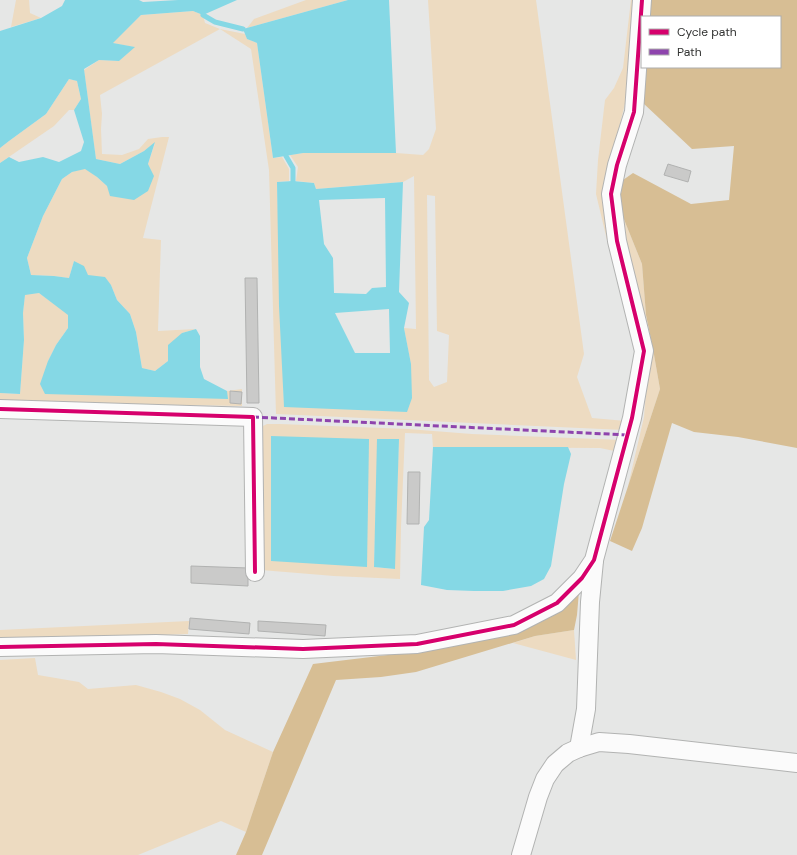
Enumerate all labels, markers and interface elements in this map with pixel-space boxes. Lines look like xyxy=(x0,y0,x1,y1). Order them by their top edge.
legend xyxy=(641,16,781,68)
text: Cycle path xyxy=(677,24,737,40)
text: Path xyxy=(677,44,702,60)

